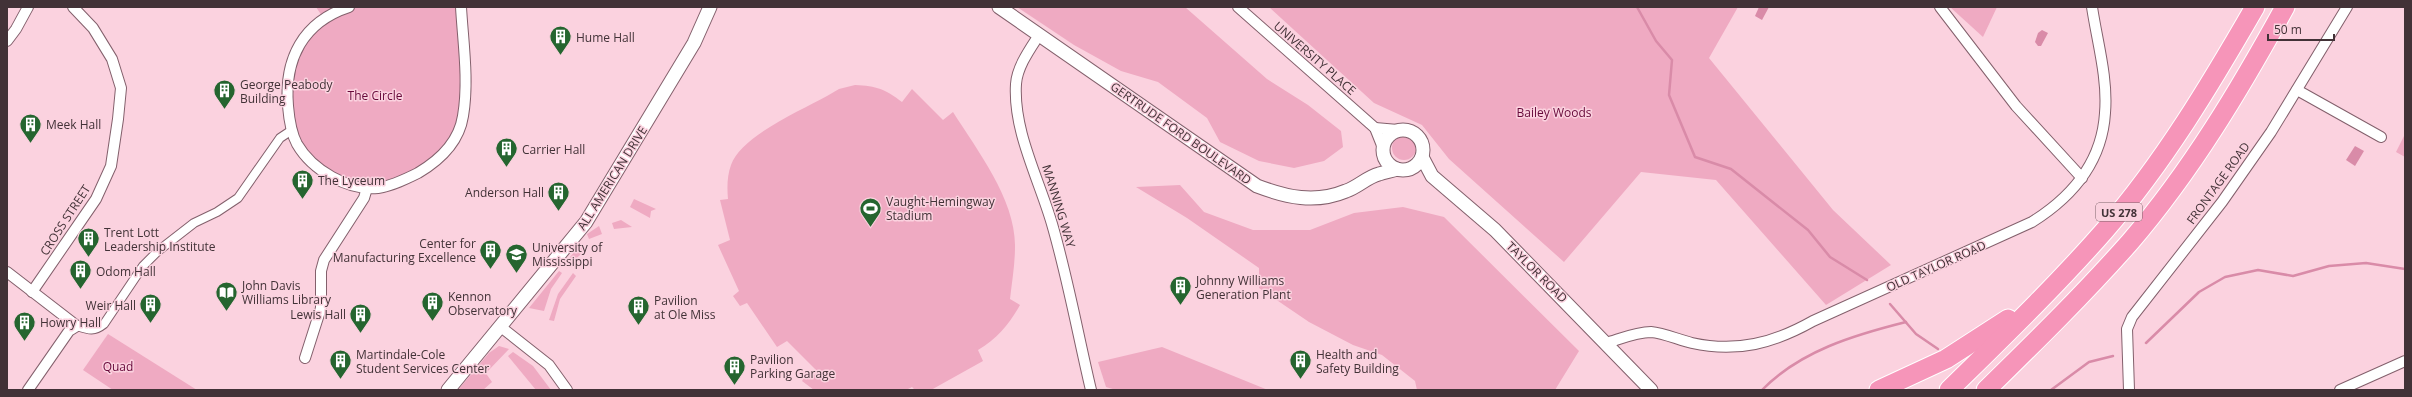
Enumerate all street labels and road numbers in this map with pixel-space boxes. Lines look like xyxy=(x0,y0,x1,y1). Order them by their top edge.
street label: UNIVERSITY PLACE xyxy=(1270,17,1360,99)
street label: GERTRUDE FORD BOULEVARD xyxy=(1107,78,1255,188)
street label: ALL AMERICAN DRIVE xyxy=(573,123,651,233)
street label: FRONTAGE ROAD xyxy=(2182,138,2254,228)
street label: MANNING WAY xyxy=(1038,162,1080,250)
street label: CROSS STREET xyxy=(36,181,94,259)
road number: US 278 xyxy=(2096,203,2142,221)
street label: OLD TAYLOR ROAD xyxy=(1883,236,1989,296)
street label: TAYLOR ROAD xyxy=(1503,238,1571,306)

